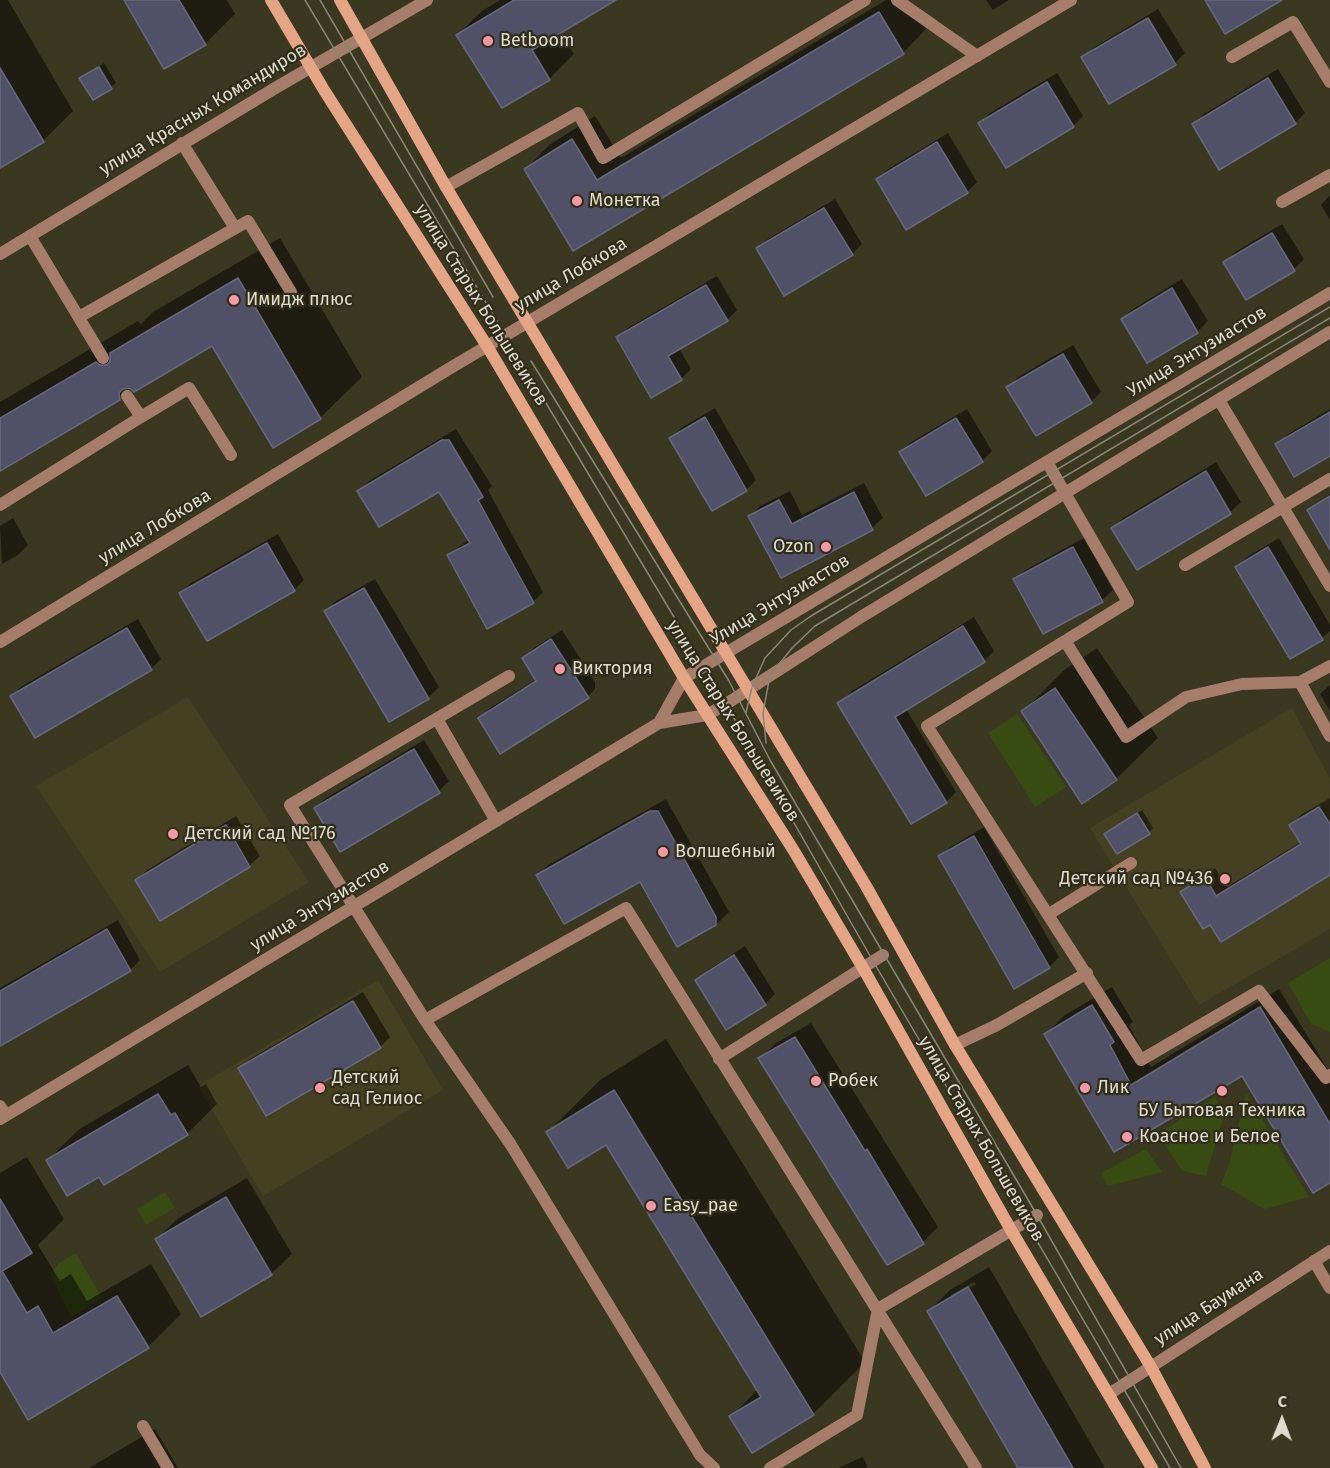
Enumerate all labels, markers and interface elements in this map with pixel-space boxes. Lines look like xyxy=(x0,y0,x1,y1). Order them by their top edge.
place label: Betboom xyxy=(500,30,574,52)
marker: Betboom xyxy=(481,34,495,48)
street label: улица Красных Командиров xyxy=(96,40,310,180)
place label: Монетка xyxy=(589,190,661,212)
marker: Монетка xyxy=(570,194,584,208)
street label: улица Старых Большевиков xyxy=(410,200,552,410)
street label: улица Лобкова xyxy=(511,233,631,317)
place label: Имидж плюс xyxy=(246,289,353,311)
marker: Имидж плюс xyxy=(227,293,241,307)
street label: Улица Энтузиастов xyxy=(1123,302,1271,402)
street label: улица Лобкова xyxy=(95,485,215,569)
place label: Ozon xyxy=(773,536,814,558)
marker: Ozon xyxy=(819,540,833,554)
street label: Улица Энтузиастов xyxy=(706,550,854,650)
street label: улица Старых Большевиков xyxy=(662,616,804,826)
place label: Виктория xyxy=(572,658,653,680)
marker: Виктория xyxy=(553,662,567,676)
place label: Детский сад №176 xyxy=(185,823,336,845)
marker: Детский сад №176 xyxy=(166,827,180,841)
place label: Волшебный xyxy=(675,841,776,863)
marker: Волшебный xyxy=(656,845,670,859)
street label: улица Энтузиастов xyxy=(246,856,394,956)
place label: Детский сад №436 xyxy=(1060,868,1213,890)
marker: Детский сад №436 xyxy=(1218,872,1232,886)
street label: улица Старых Большевиков xyxy=(913,1032,1049,1246)
place label: Детский сад Гелиос xyxy=(332,1067,422,1110)
place label: Робек xyxy=(828,1070,878,1092)
marker: Робек xyxy=(809,1074,823,1088)
place label: Лик xyxy=(1097,1077,1129,1099)
marker: Детский сад Гелиос xyxy=(313,1081,327,1095)
marker: Лик xyxy=(1078,1081,1092,1095)
marker: БУ Бытовая Техника xyxy=(1215,1084,1229,1098)
place label: БУ Бытовая Техника xyxy=(1138,1100,1306,1122)
place label: Коасное и Белое xyxy=(1139,1126,1280,1148)
marker: Коасное и Белое xyxy=(1120,1130,1134,1144)
place label: Easy_pae xyxy=(663,1195,738,1217)
marker: Easy_pae xyxy=(644,1199,658,1213)
street label: улица Баумана xyxy=(1150,1264,1268,1350)
north arrow xyxy=(1252,1390,1312,1450)
text: С xyxy=(1278,1392,1287,1411)

